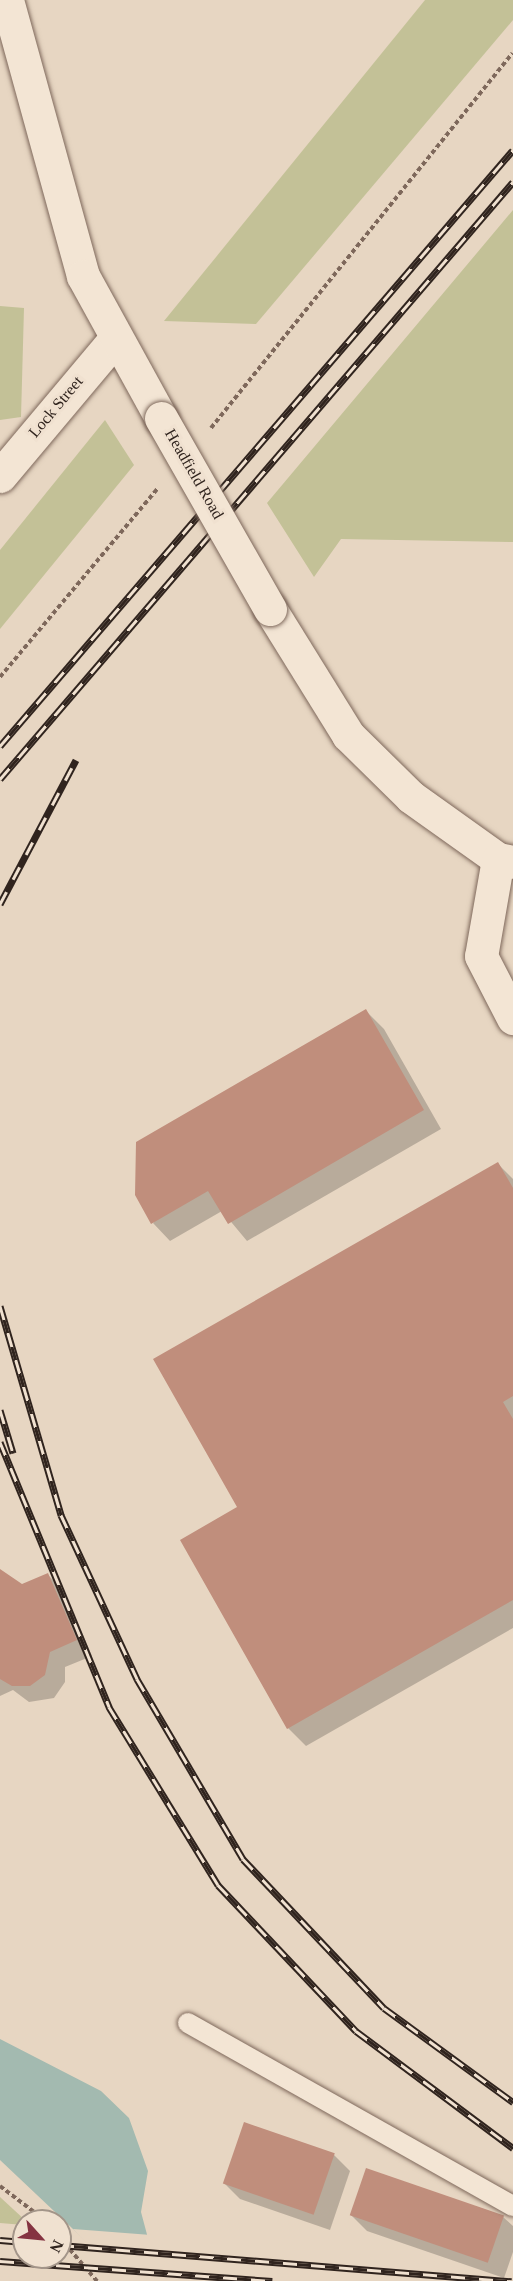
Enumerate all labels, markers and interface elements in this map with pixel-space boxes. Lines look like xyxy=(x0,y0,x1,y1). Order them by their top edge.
street label: Lock Street xyxy=(25,372,87,442)
street label: Headfield Road xyxy=(160,426,228,522)
north arrow xyxy=(12,2209,72,2269)
text: N xyxy=(47,2237,67,2256)

